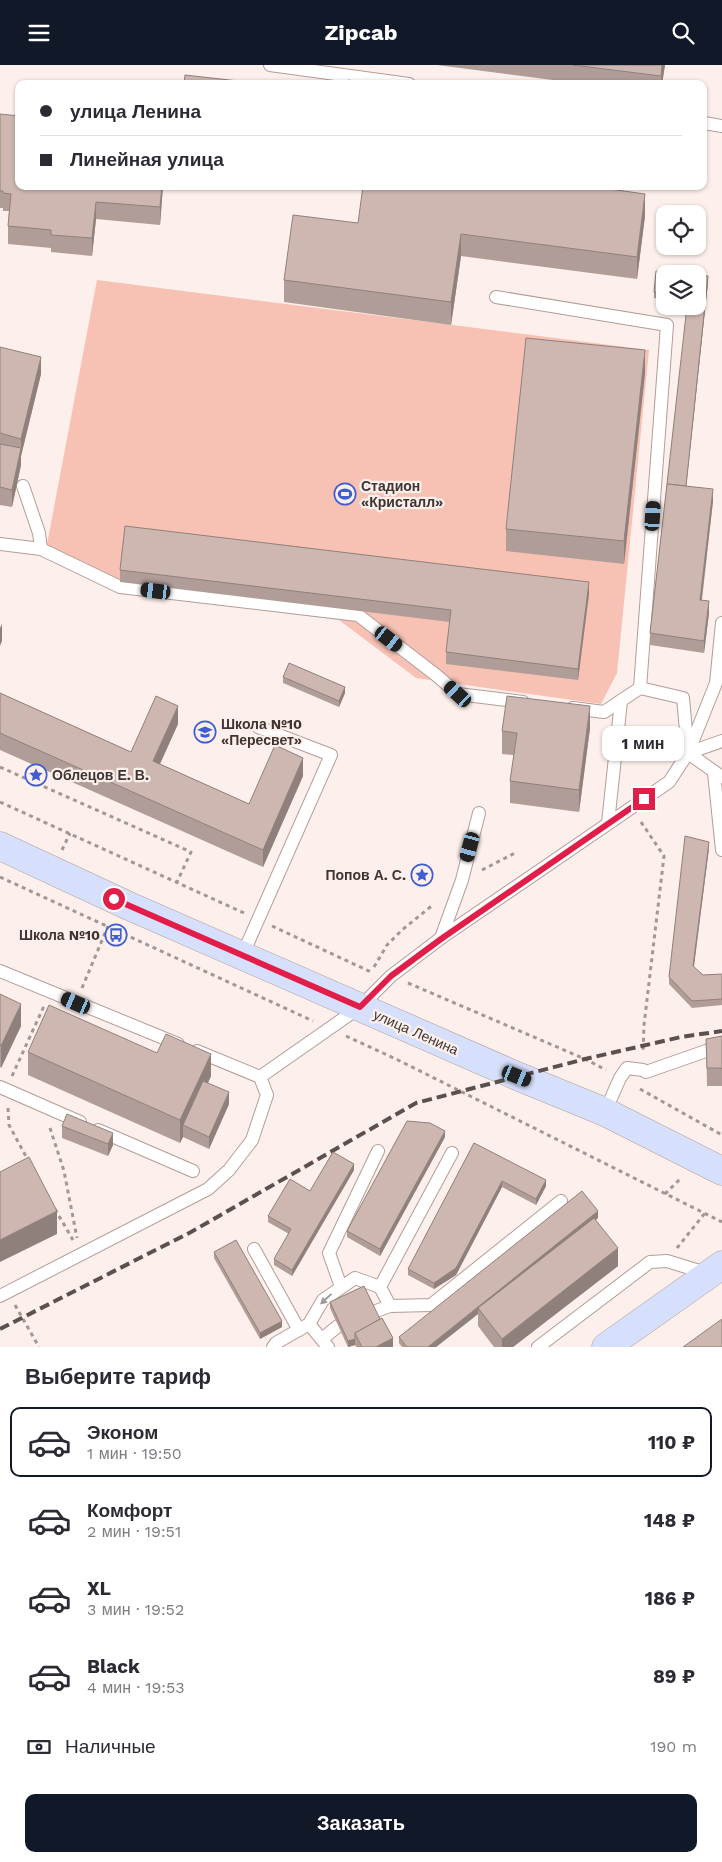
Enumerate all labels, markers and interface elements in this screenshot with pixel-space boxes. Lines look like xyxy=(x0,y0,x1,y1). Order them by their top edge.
icon: menu xyxy=(25,19,53,47)
icon: search xyxy=(669,19,697,47)
text: Zipcab xyxy=(324,20,398,45)
text: улица Ленина xyxy=(70,100,201,123)
text: Линейная улица xyxy=(70,148,224,171)
map controls xyxy=(656,205,706,315)
button: locate xyxy=(656,205,706,255)
button: layers xyxy=(656,265,706,315)
place label: Стадион «Кристалл» xyxy=(361,478,443,510)
sports icon: Стадион «Кристалл» xyxy=(333,482,357,506)
car xyxy=(644,501,661,531)
car xyxy=(140,582,171,600)
car xyxy=(372,624,405,654)
car xyxy=(441,678,474,710)
place label: Школа №10 «Пересвет» xyxy=(221,716,302,748)
school or university icon: Школа №10 «Пересвет» xyxy=(193,720,217,744)
callout: 1 мин xyxy=(603,727,685,761)
text: 1 мин xyxy=(622,734,664,753)
place icon: Облецов Е. В. xyxy=(24,763,48,787)
place label: Облецов Е. В. xyxy=(52,767,149,783)
route end xyxy=(633,788,655,810)
car xyxy=(458,831,481,863)
place icon: Попов А. С. xyxy=(410,863,434,887)
place label: Попов А. С. xyxy=(325,867,406,883)
route start xyxy=(103,888,125,910)
bus stop icon: Школа №10 xyxy=(104,923,128,947)
place label: Школа №10 xyxy=(19,927,100,943)
car xyxy=(59,990,92,1016)
street label: улица Ленина xyxy=(371,1006,461,1058)
car xyxy=(500,1063,533,1089)
one-way arrow xyxy=(321,1293,333,1305)
text: Выберите тариф xyxy=(25,1364,211,1389)
icon: car xyxy=(27,1420,72,1465)
text: Эконом xyxy=(87,1421,158,1444)
text: 110 ₽ xyxy=(648,1431,695,1454)
text: 1 мин · 19:50 xyxy=(87,1444,182,1463)
icon: car xyxy=(27,1498,72,1543)
text: Комфорт xyxy=(87,1499,172,1522)
text: 148 ₽ xyxy=(644,1509,695,1532)
text: 2 мин · 19:51 xyxy=(87,1522,181,1541)
icon: car xyxy=(27,1576,72,1621)
text: XL xyxy=(87,1577,111,1600)
text: 186 ₽ xyxy=(645,1587,695,1610)
text: 3 мин · 19:52 xyxy=(87,1600,184,1619)
icon: car xyxy=(27,1654,72,1699)
text: Black xyxy=(87,1655,140,1678)
text: 89 ₽ xyxy=(653,1665,695,1688)
text: 4 мин · 19:53 xyxy=(87,1678,185,1697)
icon: cash xyxy=(25,1733,53,1761)
text: Наличные xyxy=(65,1735,156,1758)
text: 190 m xyxy=(650,1737,697,1756)
button: Заказать xyxy=(25,1794,697,1852)

